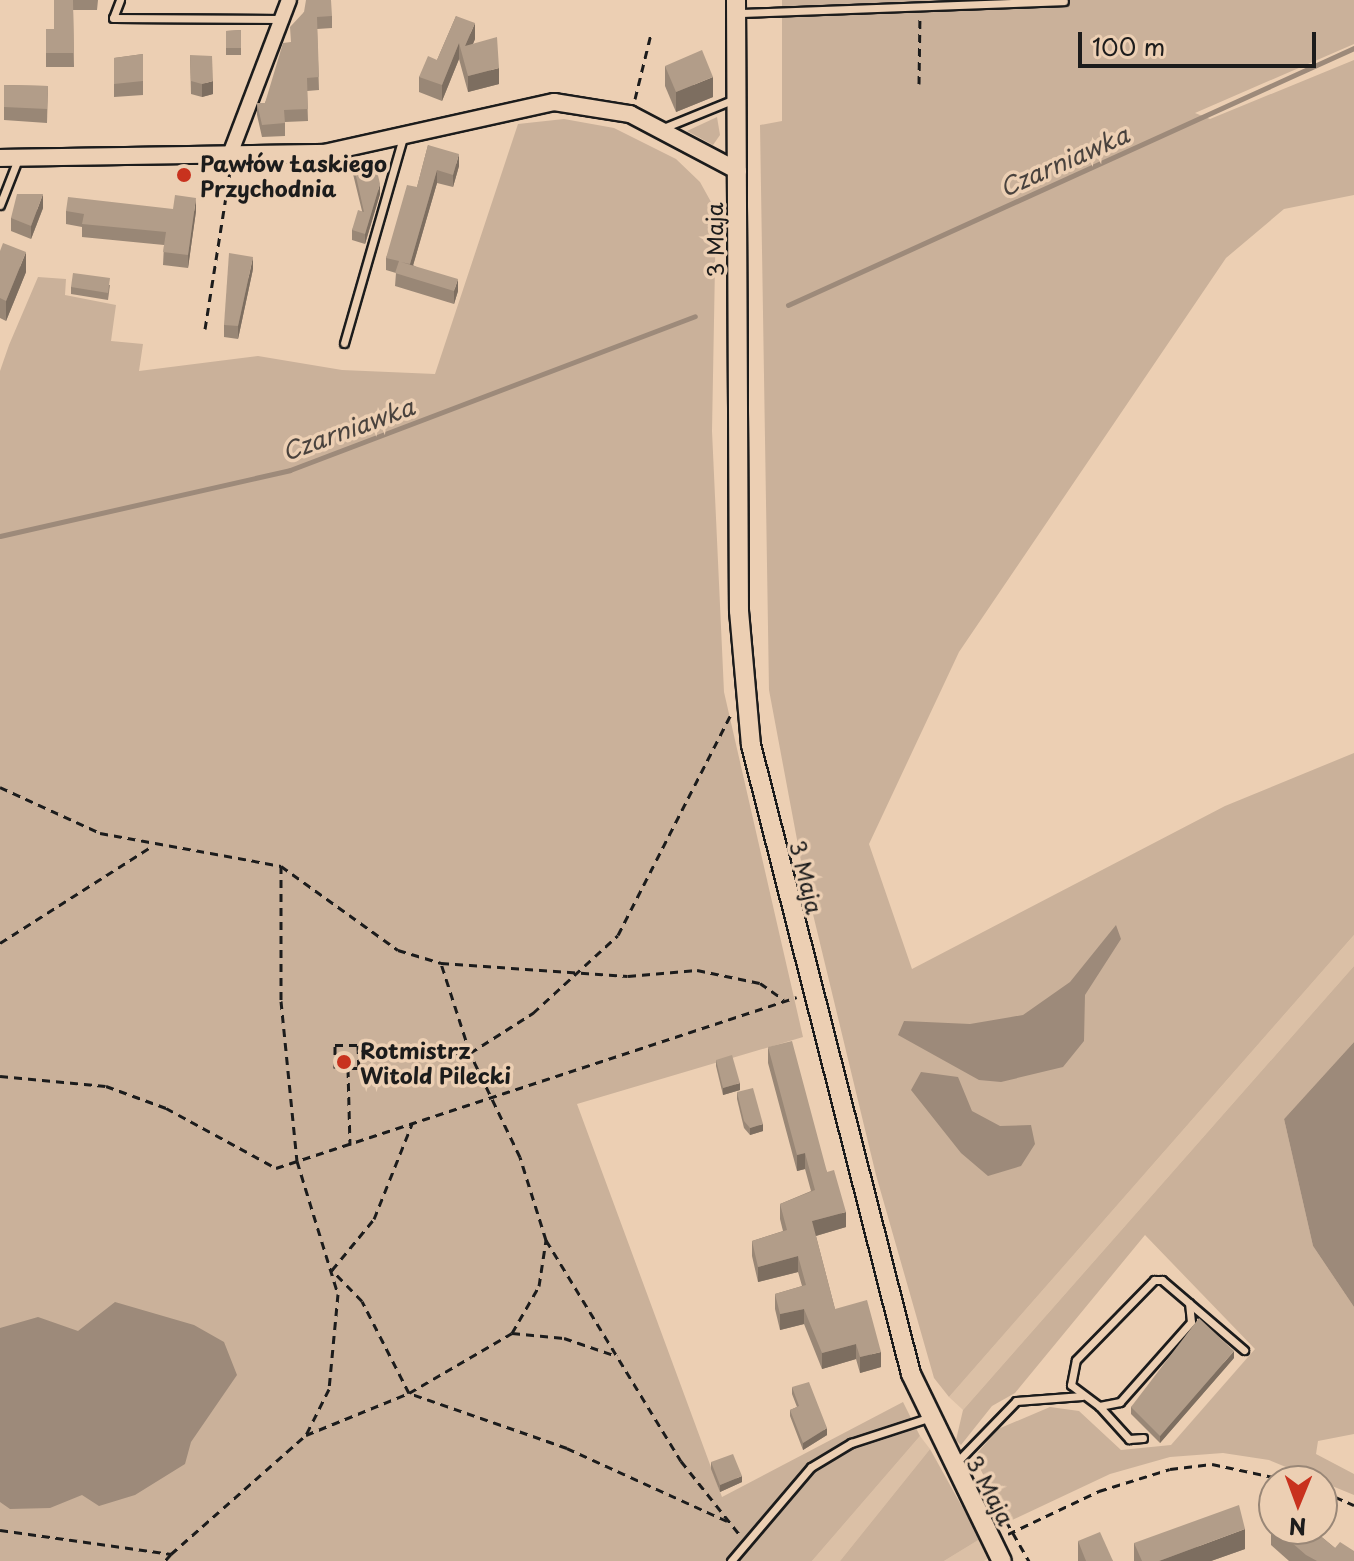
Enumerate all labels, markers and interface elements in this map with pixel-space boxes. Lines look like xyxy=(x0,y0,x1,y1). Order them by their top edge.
scale bar xyxy=(1082,16,1320,66)
text: 100 m xyxy=(1092,28,1165,64)
water label: Czarniawka xyxy=(995,120,1133,202)
place label: Pawłów Łaskiego Przychodnia xyxy=(200,149,388,200)
marker: Pawłów Łaskiego Przychodnia xyxy=(175,166,193,184)
street label: 3 Maja xyxy=(700,202,728,278)
water label: Czarniawka xyxy=(278,392,418,466)
street label: 3 Maja xyxy=(785,837,829,917)
place label: Rotmistrz Witold Pilecki xyxy=(360,1036,512,1088)
marker: Rotmistrz Witold Pilecki xyxy=(335,1053,353,1071)
street label: 3 Maja xyxy=(962,1450,1020,1530)
north arrow xyxy=(1258,1465,1338,1545)
text: N xyxy=(1289,1511,1307,1544)

